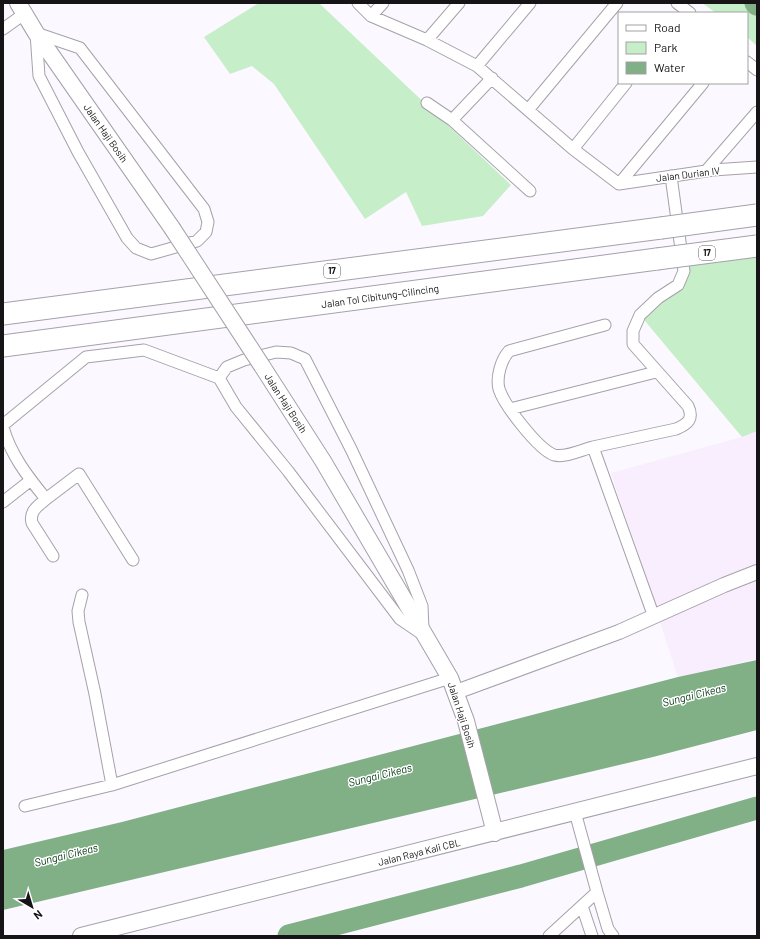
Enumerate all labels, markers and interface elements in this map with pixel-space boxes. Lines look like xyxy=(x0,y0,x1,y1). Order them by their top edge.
legend xyxy=(618,12,748,84)
text: Road xyxy=(654,20,681,34)
text: Park xyxy=(654,40,678,54)
text: Water xyxy=(654,60,686,74)
street label: Jalan Haji Bosih xyxy=(81,101,131,165)
street label: Jalan Durian IV xyxy=(655,164,721,184)
road number: 17 xyxy=(699,246,715,260)
road number: 17 xyxy=(324,264,340,278)
street label: Jalan Tol Cibitung–Cilincing xyxy=(320,282,440,310)
street label: Jalan Haji Bosih xyxy=(262,371,310,435)
street label: Jalan Haji Bosih xyxy=(446,680,478,750)
water label: Sungai Cikeas xyxy=(661,680,727,709)
water label: Sungai Cikeas xyxy=(347,760,413,789)
street label: Jalan Raya Kali CBL xyxy=(377,836,462,868)
water label: Sungai Cikeas xyxy=(33,840,99,869)
north arrow xyxy=(12,887,52,927)
text: N xyxy=(32,908,45,923)

